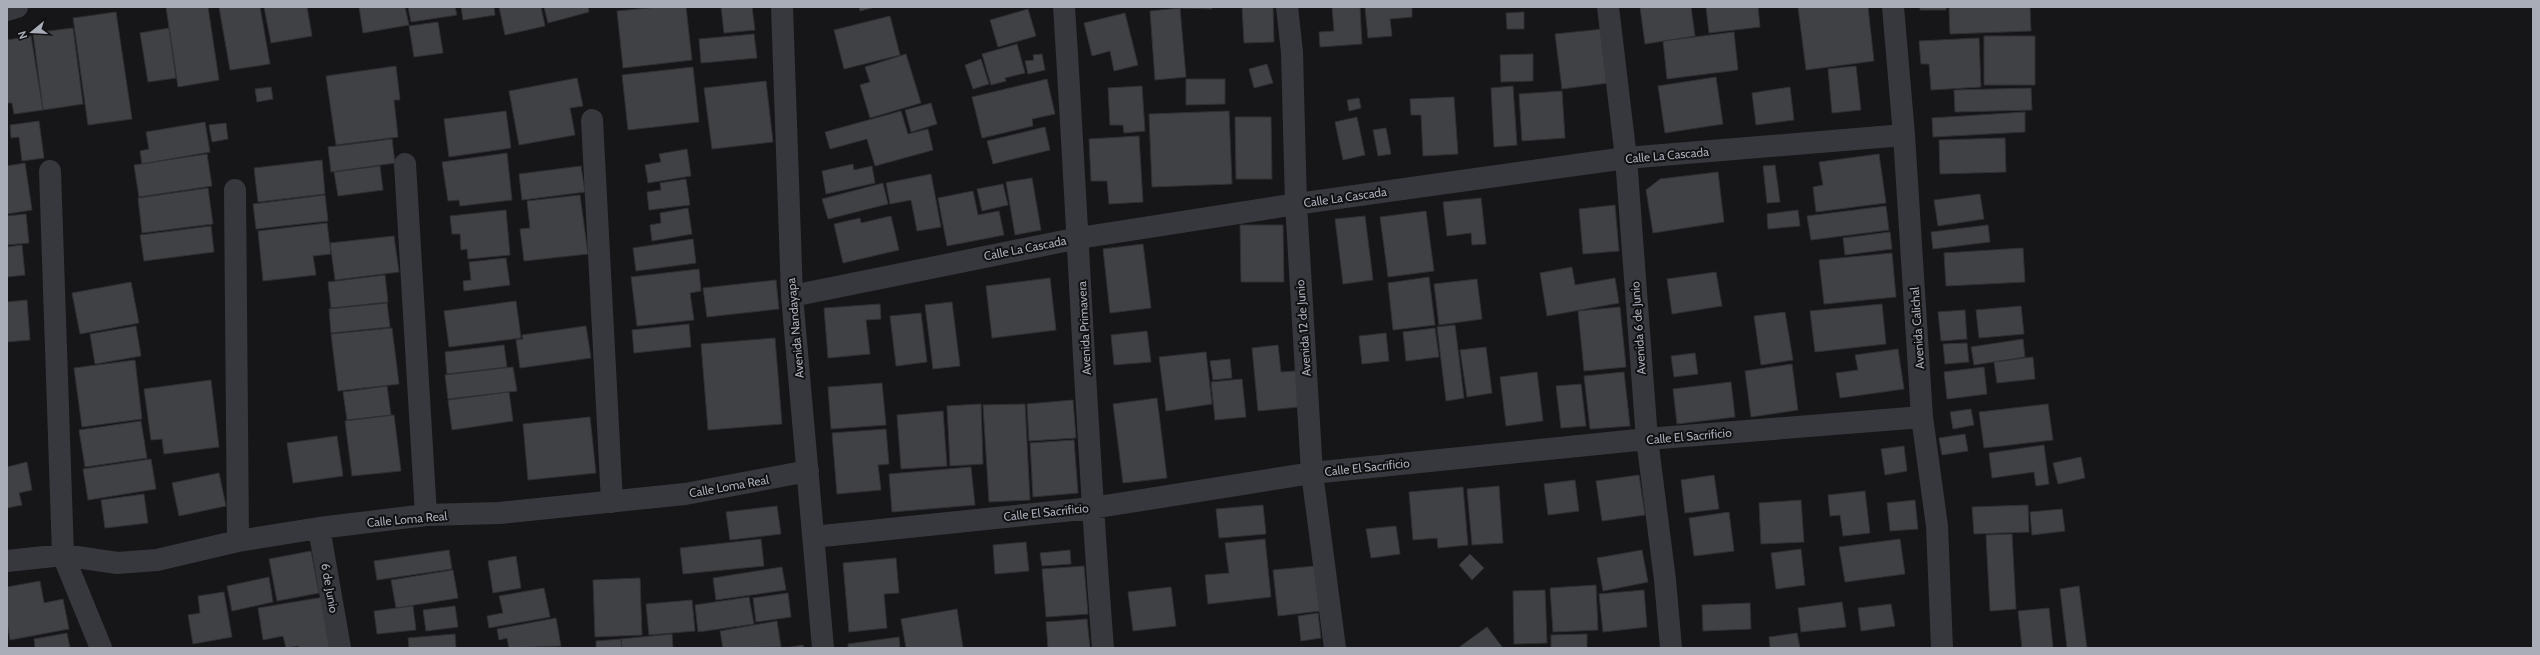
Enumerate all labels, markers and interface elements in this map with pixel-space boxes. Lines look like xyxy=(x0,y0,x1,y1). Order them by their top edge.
north arrow xyxy=(12,12,52,52)
text: N xyxy=(15,29,30,41)
street label: Calle La Cascada xyxy=(1625,144,1710,166)
street label: Calle La Cascada xyxy=(1302,184,1388,210)
street label: Calle La Cascada xyxy=(982,233,1068,263)
street label: Avenida Nandayapa xyxy=(783,277,807,379)
street label: Avenida 12 de Junio xyxy=(1292,279,1314,377)
street label: Avenida Primavera xyxy=(1074,281,1094,375)
street label: Avenida 6 de Junio xyxy=(1627,281,1649,375)
street label: Avenida Calichal xyxy=(1907,286,1927,370)
street label: Calle El Sacrificio xyxy=(1646,425,1733,447)
street label: Calle El Sacrificio xyxy=(1324,455,1411,479)
street label: Calle Loma Real xyxy=(688,472,770,500)
street label: Calle El Sacrificio xyxy=(1003,500,1090,524)
street label: Calle Loma Real xyxy=(366,508,448,530)
street label: 6 de Junio xyxy=(318,562,342,614)

